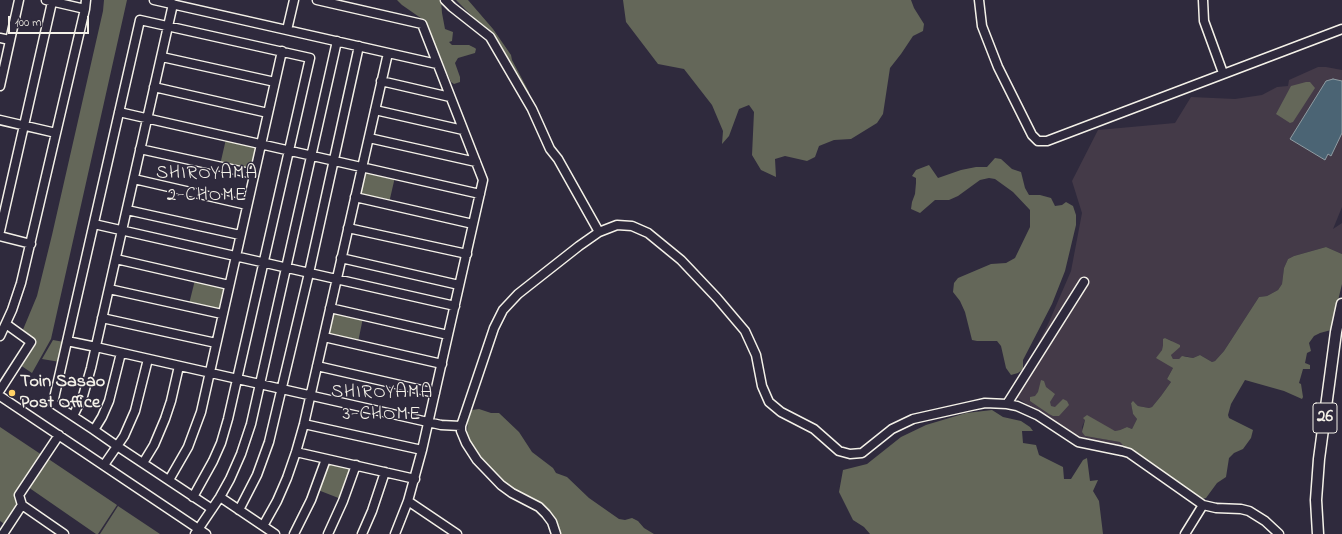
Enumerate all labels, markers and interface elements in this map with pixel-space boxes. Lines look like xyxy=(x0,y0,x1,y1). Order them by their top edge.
scale bar xyxy=(10,8,91,34)
text: 100 m xyxy=(15,14,42,32)
district label: SHIROYAMA 2-CHOME xyxy=(156,164,258,208)
place label: Toin Sasao Post Office xyxy=(20,372,105,414)
district label: SHIROYAMA 3-CHOME xyxy=(331,383,433,427)
marker: Toin Sasao Post Office xyxy=(7,388,17,398)
road number: 26 xyxy=(1313,403,1337,433)

